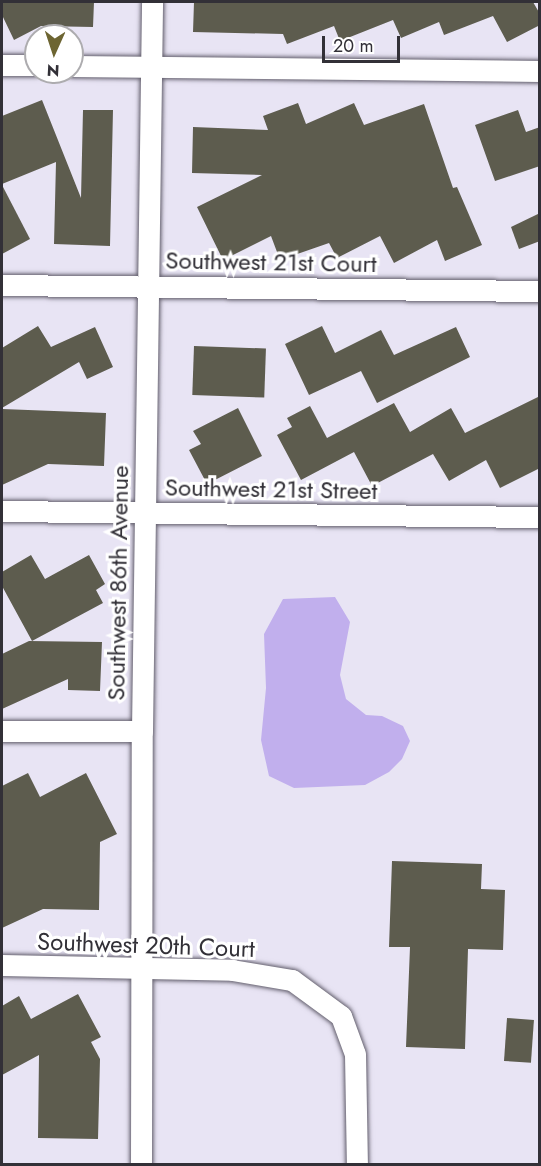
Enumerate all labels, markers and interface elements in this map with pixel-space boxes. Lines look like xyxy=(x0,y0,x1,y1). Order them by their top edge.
north arrow xyxy=(24,24,84,84)
scale bar xyxy=(325,24,403,62)
text: 20 m xyxy=(333,33,373,59)
text: N xyxy=(46,59,60,82)
street label: Southwest 21st Court xyxy=(165,246,377,278)
street label: Southwest 86th Avenue xyxy=(102,465,134,701)
street label: Southwest 21st Street xyxy=(165,473,377,505)
street label: Southwest 20th Court xyxy=(37,927,255,963)

